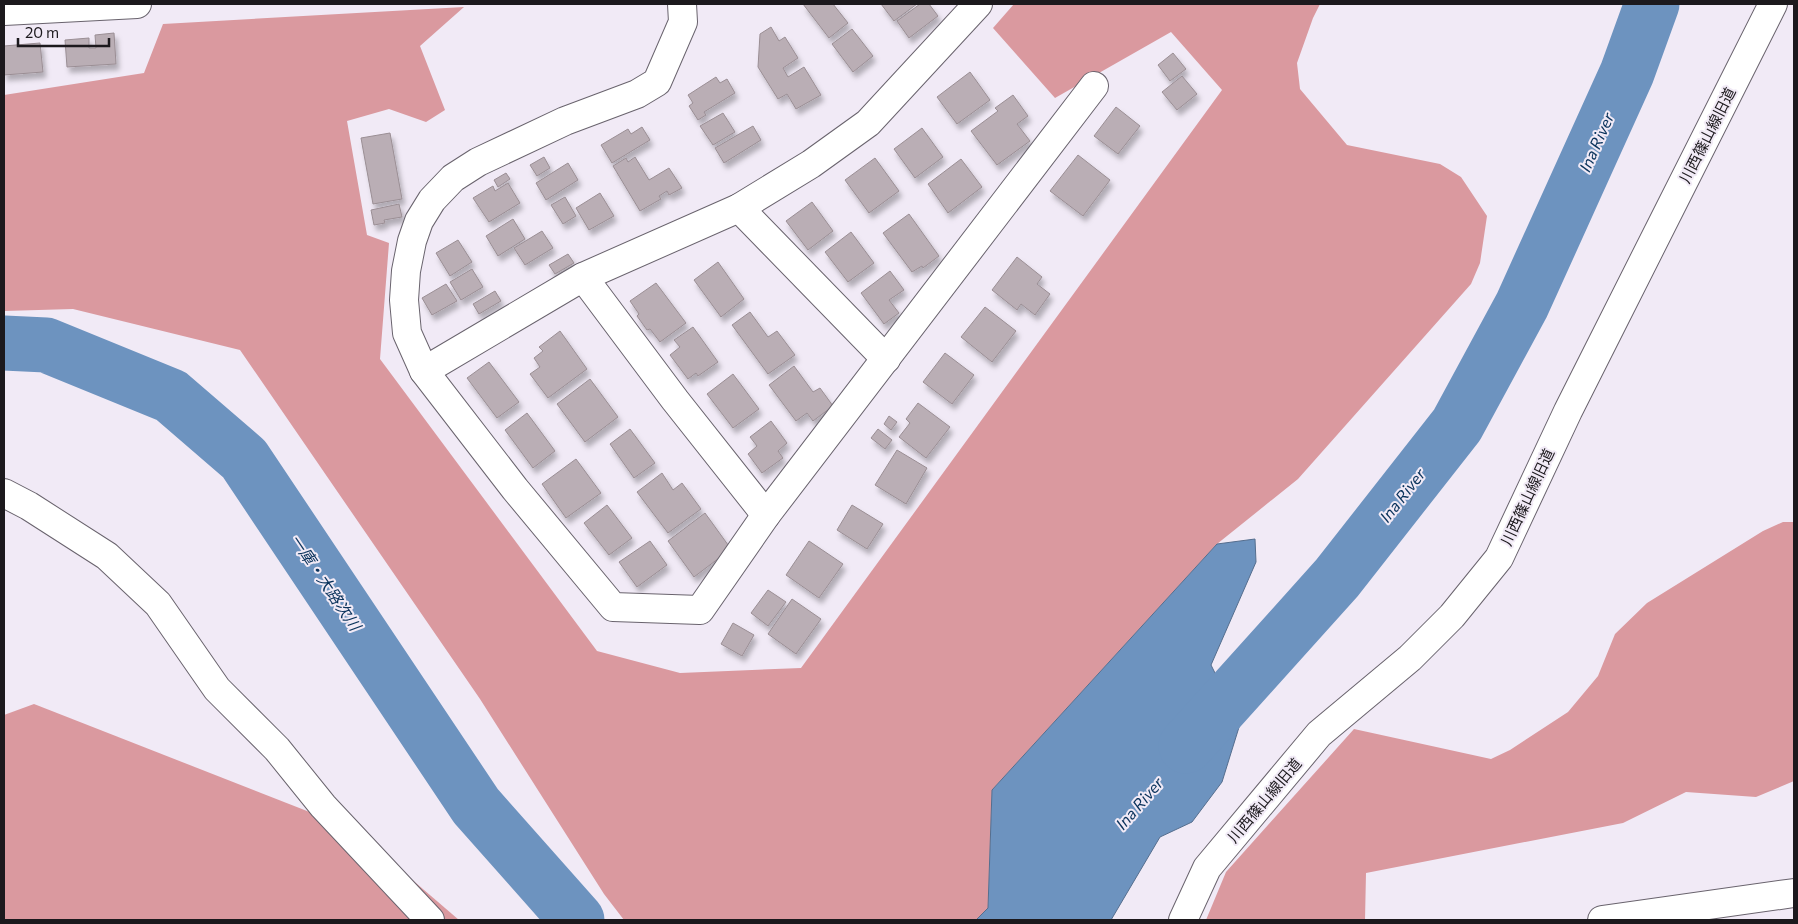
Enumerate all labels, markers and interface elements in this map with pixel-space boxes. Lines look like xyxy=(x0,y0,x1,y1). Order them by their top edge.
scale bar xyxy=(18,15,109,47)
text: 20 m xyxy=(25,23,59,41)
street label: 川西篠山線旧道 xyxy=(1675,84,1739,186)
water label: Ina River xyxy=(1575,109,1618,175)
street label: 川西篠山線旧道 xyxy=(1497,446,1557,548)
water label: Ina River xyxy=(1375,464,1429,526)
water label: 一庫・大路次川 xyxy=(287,530,366,635)
street label: 川西篠山線旧道 xyxy=(1223,754,1305,846)
water label: Ina River xyxy=(1111,773,1167,833)

